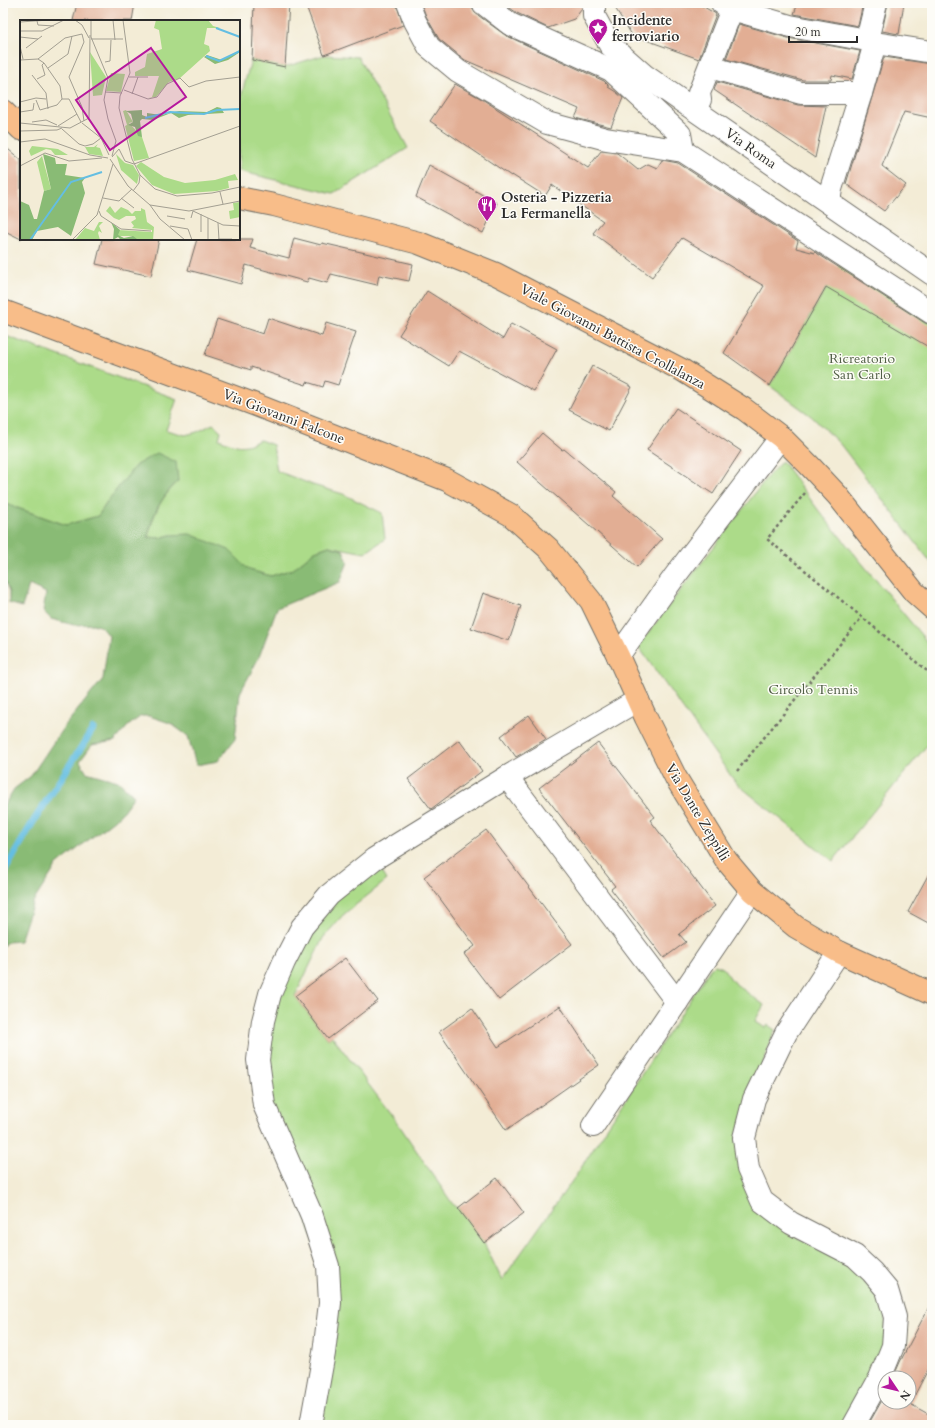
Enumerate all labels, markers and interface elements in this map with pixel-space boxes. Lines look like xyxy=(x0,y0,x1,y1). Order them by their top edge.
place label: Incidente ferroviario xyxy=(612,11,679,46)
place icon: Incidente ferroviario xyxy=(587,17,609,45)
scale bar xyxy=(789,18,857,44)
inset map xyxy=(20,20,240,240)
text: 20 m xyxy=(795,24,822,40)
street label: Via Roma xyxy=(721,124,780,173)
place label: Osteria - Pizzeria La Fermanella xyxy=(501,188,612,223)
restaurant icon: Osteria - Pizzeria La Fermanella xyxy=(476,194,498,222)
street label: Viale Giovanni Battista Crollalanza xyxy=(517,279,709,393)
park label: Ricreatorio San Carlo xyxy=(829,349,896,384)
street label: Via Giovanni Falcone xyxy=(220,384,348,448)
park label: Circolo Tennis xyxy=(768,680,858,699)
street label: Via Dante Zeppilli xyxy=(661,760,734,864)
north arrow xyxy=(877,1370,917,1410)
text: N xyxy=(896,1387,914,1404)

